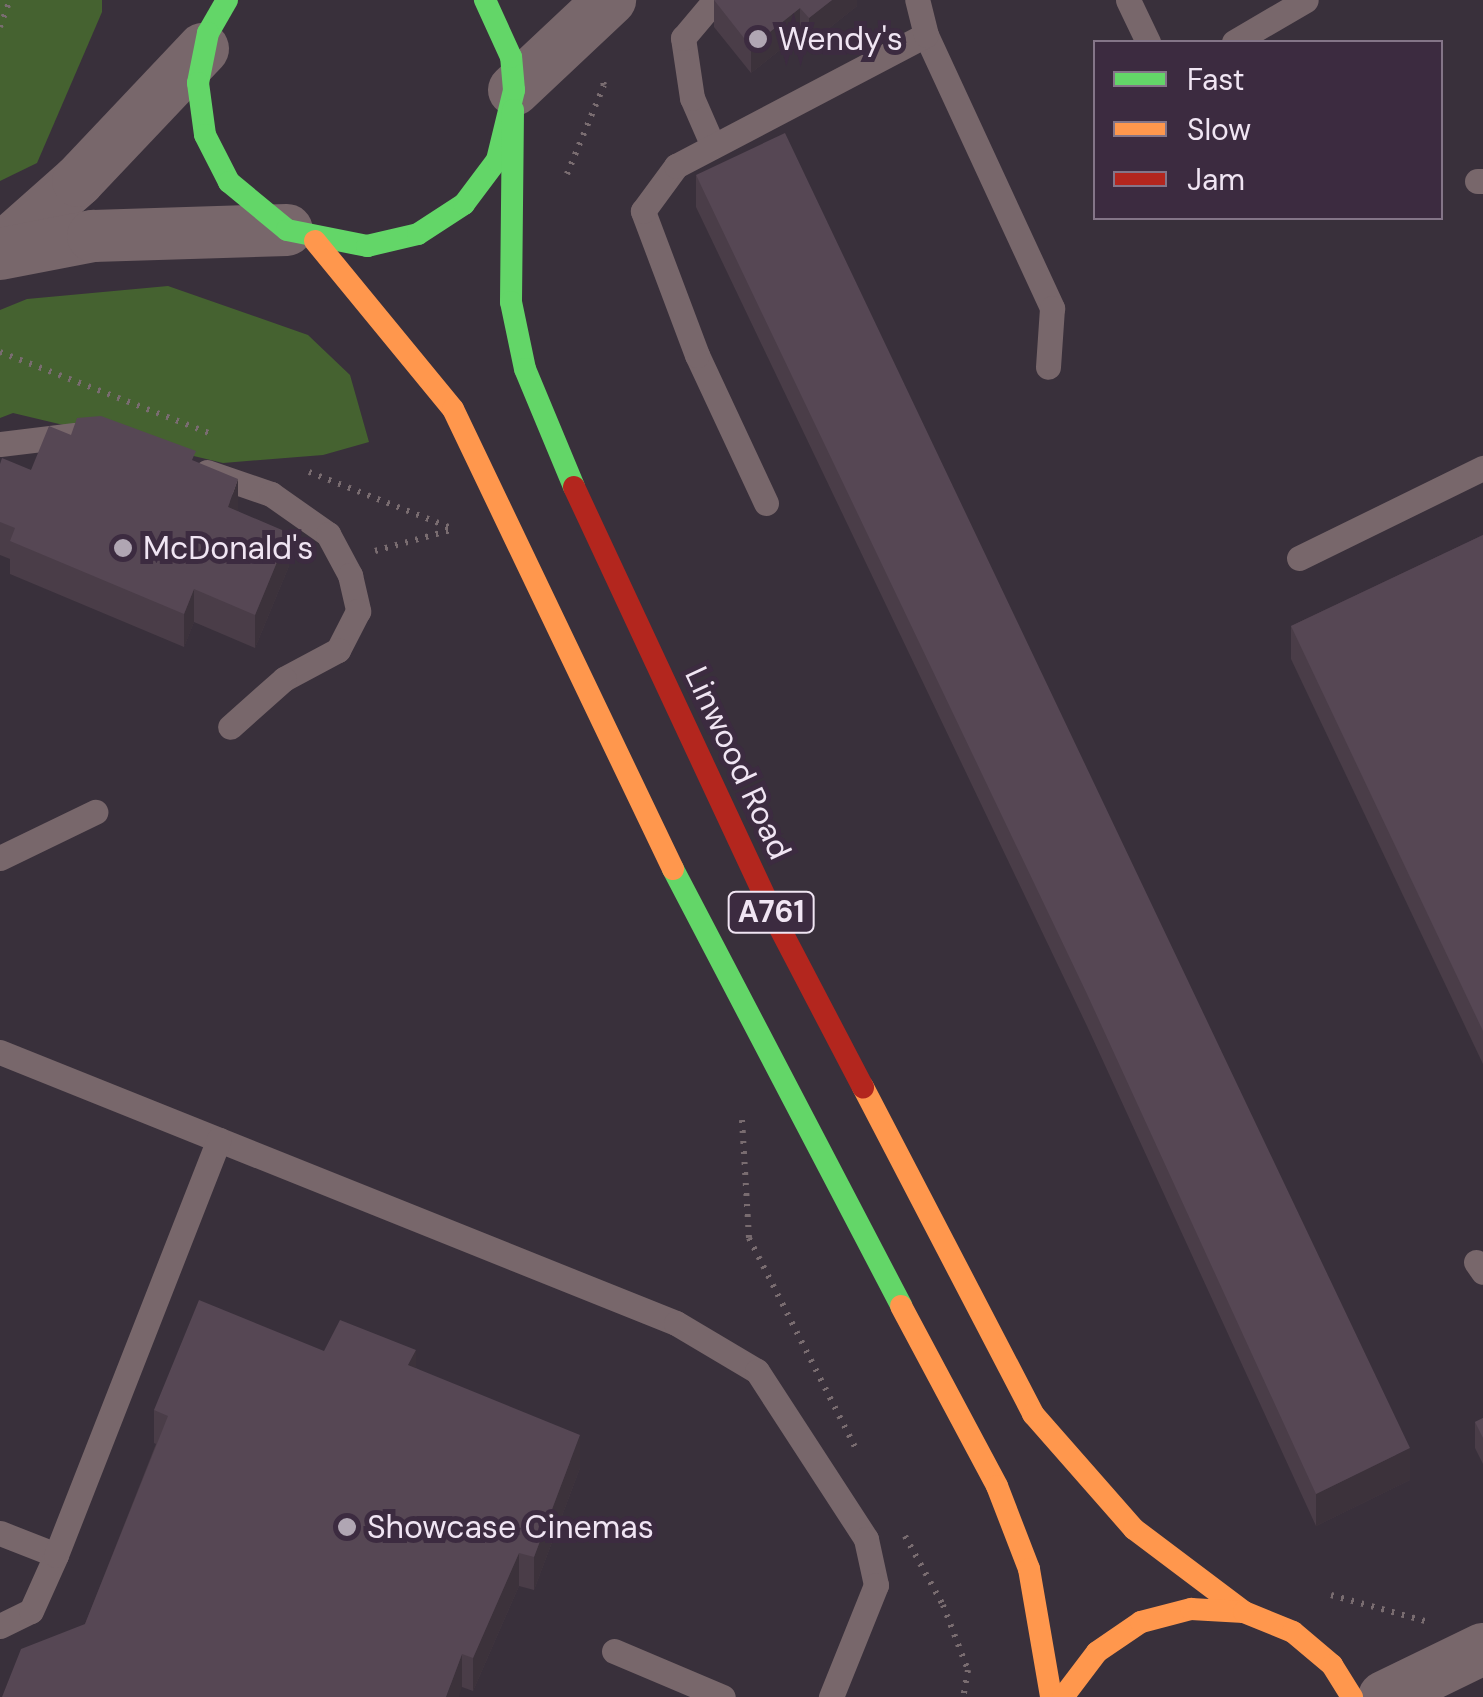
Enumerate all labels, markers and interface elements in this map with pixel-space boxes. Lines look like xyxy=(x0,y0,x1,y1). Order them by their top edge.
place label: Wendy's xyxy=(778,20,903,58)
marker: Wendy's xyxy=(747,28,769,50)
legend xyxy=(1093,40,1443,220)
text: Fast xyxy=(1187,60,1245,99)
text: Slow xyxy=(1187,110,1251,149)
text: Jam xyxy=(1187,160,1245,199)
place label: McDonald's xyxy=(143,529,313,567)
marker: McDonald's xyxy=(112,537,134,559)
street label: Linwood Road xyxy=(677,661,799,865)
road number: A761 xyxy=(726,887,816,937)
place label: Showcase Cinemas xyxy=(367,1508,654,1546)
marker: Showcase Cinemas xyxy=(336,1516,358,1538)

